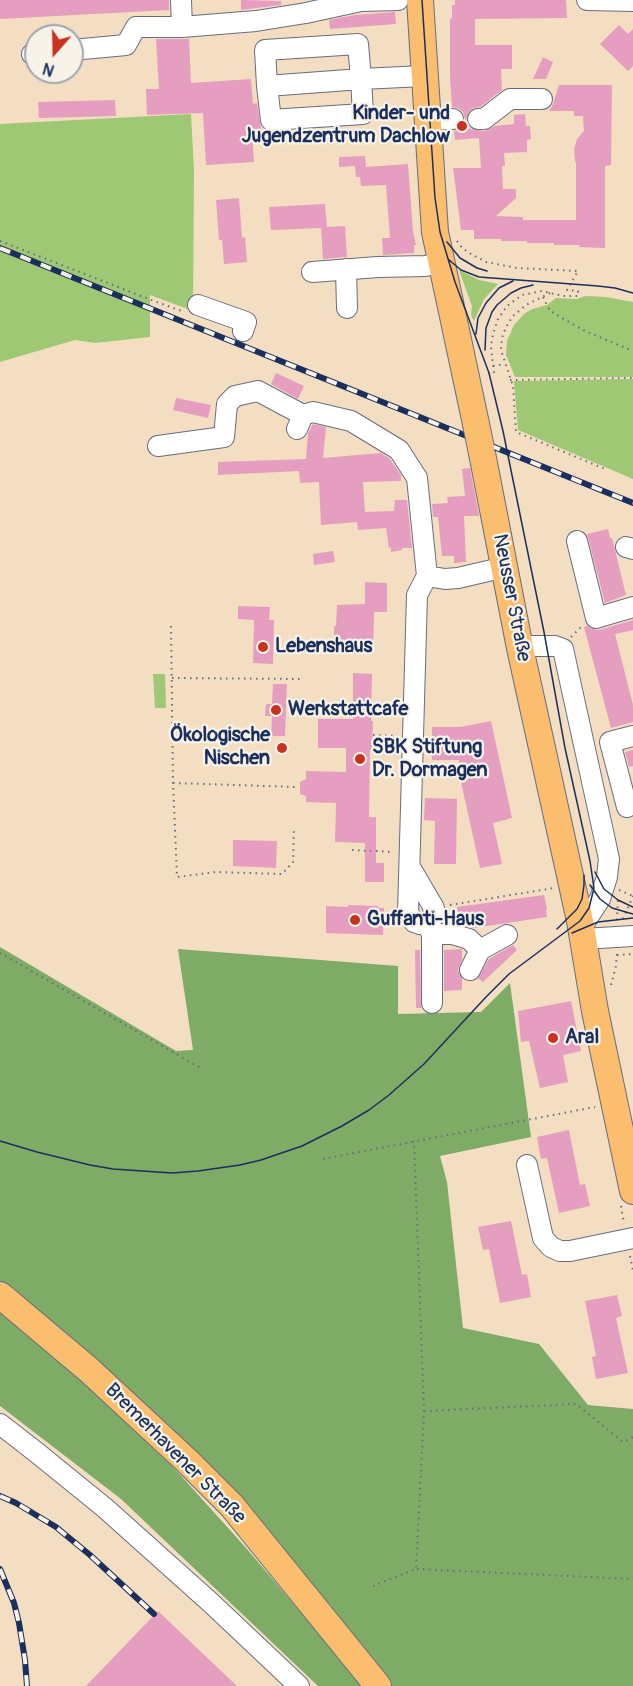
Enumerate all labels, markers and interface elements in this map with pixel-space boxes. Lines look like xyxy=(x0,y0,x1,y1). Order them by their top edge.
north arrow xyxy=(24,24,84,84)
text: N xyxy=(40,58,57,80)
place label: Kinder- und Jugendzentrum Dachlow xyxy=(242,102,450,149)
marker: Kinder- und Jugendzentrum Dachlow xyxy=(455,119,469,133)
street label: Neusser Straße xyxy=(487,532,535,664)
place label: Lebenshaus xyxy=(275,635,373,659)
marker: Lebenshaus xyxy=(256,640,270,654)
place label: Werkstattcafe xyxy=(288,698,408,722)
marker: Werkstattcafe xyxy=(269,703,283,717)
place label: Ökologische Nischen xyxy=(170,724,270,771)
place label: SBK Stiftung Dr. Dormagen xyxy=(372,736,488,783)
marker: Ökologische Nischen xyxy=(275,741,289,755)
marker: SBK Stiftung Dr. Dormagen xyxy=(353,752,367,766)
place label: Guffanti-Haus xyxy=(367,908,484,932)
marker: Guffanti-Haus xyxy=(348,913,362,927)
place label: Aral xyxy=(565,1026,599,1050)
marker: Aral xyxy=(546,1031,560,1045)
street label: Bremerhavener Straße xyxy=(100,1379,250,1529)

